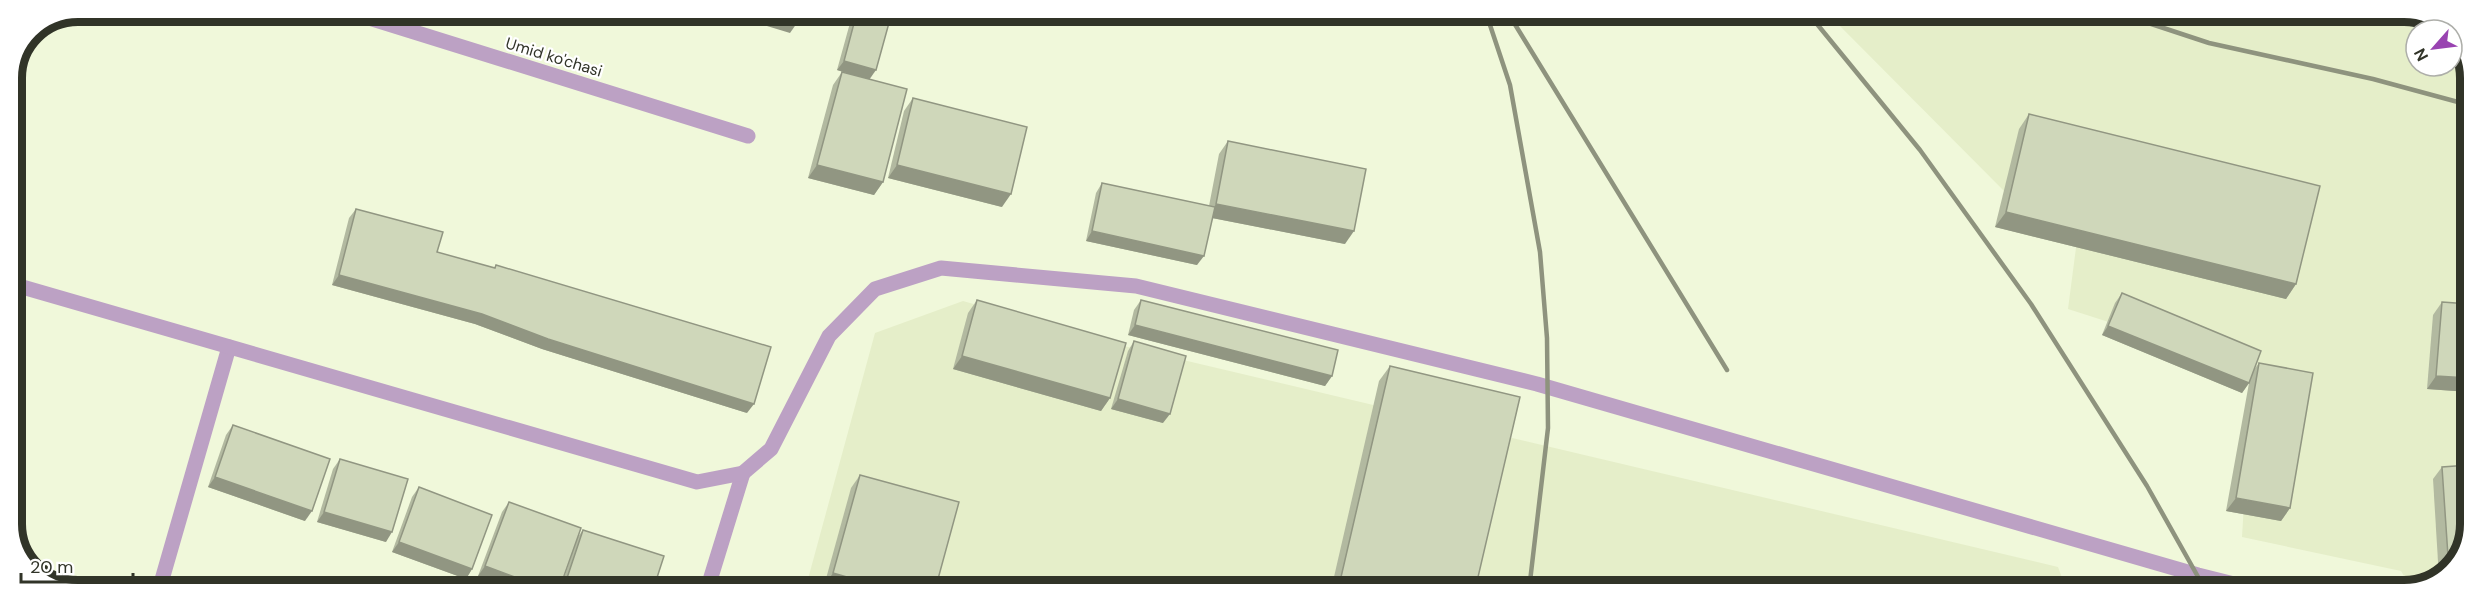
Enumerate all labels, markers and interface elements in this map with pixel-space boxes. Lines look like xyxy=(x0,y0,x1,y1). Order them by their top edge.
north arrow xyxy=(2404,18,2464,78)
street label: Umid ko'chasi xyxy=(503,32,605,82)
text: N xyxy=(2409,45,2433,65)
scale bar xyxy=(21,546,134,584)
text: 20 m xyxy=(30,555,73,579)

